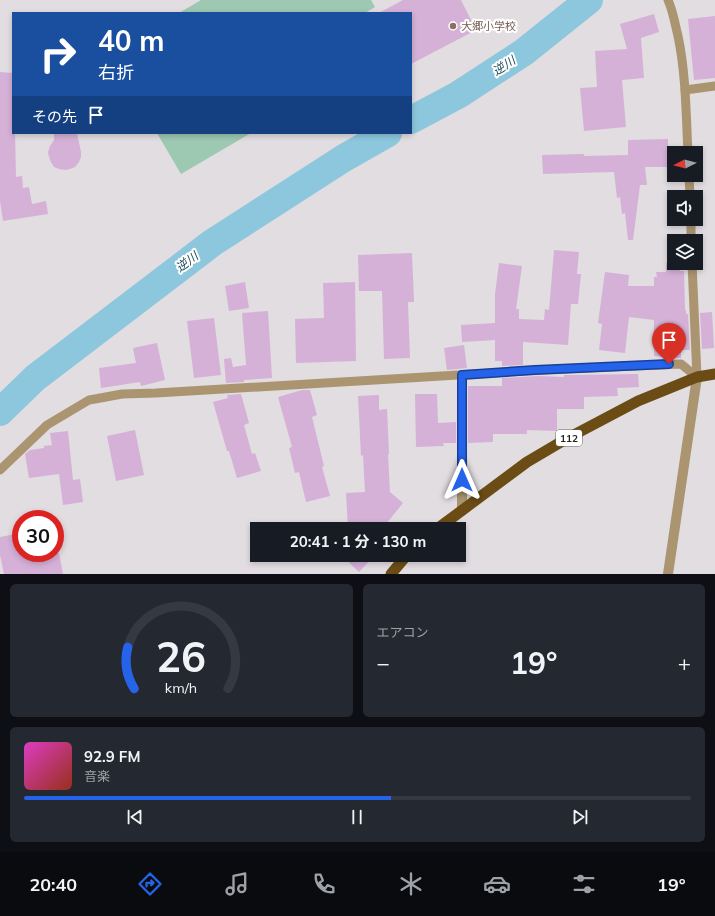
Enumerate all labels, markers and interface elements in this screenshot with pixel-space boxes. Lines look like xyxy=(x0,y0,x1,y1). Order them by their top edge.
place label: 大郷小学校 xyxy=(461,19,516,33)
marker: 大郷小学校 xyxy=(448,21,458,31)
text: 40 m xyxy=(98,23,164,58)
icon: right xyxy=(32,28,84,80)
water label: 逆川 xyxy=(490,52,520,78)
text: 右折 xyxy=(98,61,134,84)
icon: arrive xyxy=(85,104,107,126)
text: その先 xyxy=(32,107,77,126)
north arrow xyxy=(667,146,703,182)
map controls xyxy=(667,146,703,270)
button: sound xyxy=(667,190,703,226)
button: layers xyxy=(667,234,703,270)
water label: 逆川 xyxy=(173,247,202,275)
pin xyxy=(652,323,686,364)
icon: arrive xyxy=(658,329,680,351)
road number: 112 xyxy=(556,430,582,446)
position arrow xyxy=(441,459,483,501)
speed limit sign: 30 xyxy=(12,510,64,562)
text: 20:41 · 1 分 · 130 m xyxy=(290,532,426,551)
text: エアコン xyxy=(377,624,429,640)
text: 26 xyxy=(156,629,206,681)
text: 19° xyxy=(510,644,557,682)
text: − xyxy=(377,649,390,677)
text: + xyxy=(678,649,691,677)
text: km/h xyxy=(165,678,197,696)
text: 92.9 FM xyxy=(84,747,140,766)
text: 音楽 xyxy=(84,768,110,784)
icon: previous xyxy=(124,806,146,828)
icon: pause xyxy=(346,806,368,828)
icon: next xyxy=(569,806,591,828)
icon: directions xyxy=(136,870,164,898)
icon: music xyxy=(223,870,251,898)
icon: phone xyxy=(310,870,338,898)
icon: climate xyxy=(397,870,425,898)
icon: car xyxy=(483,870,511,898)
icon: filters xyxy=(570,870,598,898)
text: 20:40 xyxy=(29,873,77,896)
text: 19° xyxy=(657,873,686,896)

